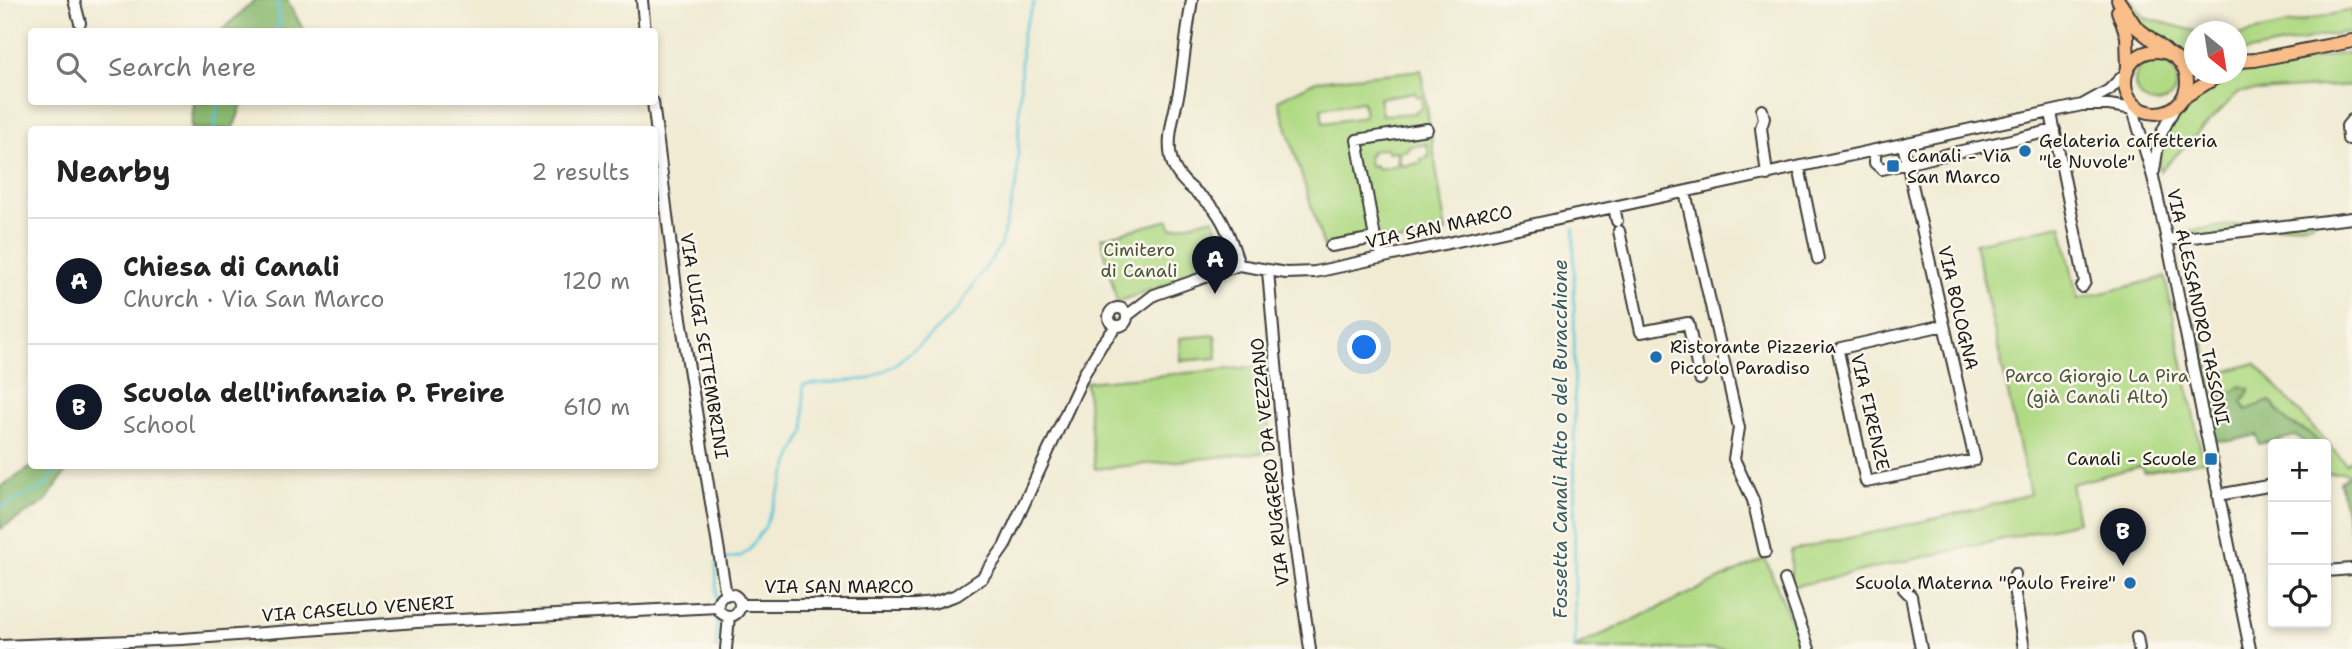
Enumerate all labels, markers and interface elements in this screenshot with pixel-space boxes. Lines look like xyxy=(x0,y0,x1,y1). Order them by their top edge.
north arrow xyxy=(2184,21,2247,84)
search box xyxy=(28,28,658,105)
icon: search xyxy=(52,48,90,86)
text: Search here xyxy=(108,49,257,84)
place label: Gelateria caffetteria "le Nuvole" xyxy=(2039,129,2217,174)
marker: Gelateria caffetteria "le Nuvole" xyxy=(2017,143,2033,159)
place label: Canali - Via San Marco xyxy=(1907,144,2011,189)
text: Nearby xyxy=(56,151,171,192)
text: 2 results xyxy=(531,157,630,187)
marker: Canali - Via San Marco xyxy=(1885,158,1901,174)
street label: VIA ALESSANDRO TASSONI xyxy=(2161,186,2235,428)
street label: VIA SAN MARCO xyxy=(1363,200,1515,254)
street label: VIA LUIGI SETTEMBRINI xyxy=(674,231,734,461)
pin: A xyxy=(1192,236,1238,294)
park label: Cimitero di Canali xyxy=(1100,238,1178,283)
street label: VIA BOLOGNA xyxy=(1932,244,1984,372)
text: Chiesa di Canali xyxy=(123,249,340,284)
water label: Fossetta Canali Alto o del Buracchione xyxy=(1548,259,1573,619)
text: A xyxy=(70,266,88,296)
text: 120 m xyxy=(562,266,630,296)
text: Church · Via San Marco xyxy=(123,284,384,314)
your location xyxy=(1347,330,1381,364)
place label: Ristorante Pizzeria Piccolo Paradiso xyxy=(1670,335,1836,380)
street label: VIA RUGGERO DA VEZZANO xyxy=(1245,336,1295,588)
marker: Ristorante Pizzeria Piccolo Paradiso xyxy=(1648,349,1664,365)
street label: VIA FIRENZE xyxy=(1845,351,1895,473)
park label: Parco Giorgio La Pira (già Canali Alto) xyxy=(2005,364,2189,409)
text: Scuola dell'infanzia P. Freire xyxy=(123,375,505,410)
text: B xyxy=(72,392,86,422)
text: 610 m xyxy=(563,392,630,422)
text: School xyxy=(123,410,195,440)
map controls xyxy=(2268,439,2331,628)
button: + xyxy=(2268,439,2331,502)
place label: Canali - Scuole xyxy=(2067,447,2197,471)
marker: Canali - Scuole xyxy=(2203,451,2219,467)
button: − xyxy=(2268,502,2331,565)
pin: B xyxy=(2100,508,2146,566)
button: locate xyxy=(2268,565,2331,628)
place label: Scuola Materna "Paulo Freire" xyxy=(1855,571,2116,595)
street label: VIA SAN MARCO xyxy=(764,575,914,599)
marker: Scuola Materna "Paulo Freire" xyxy=(2122,575,2138,591)
street label: VIA CASELLO VENERI xyxy=(261,590,455,628)

